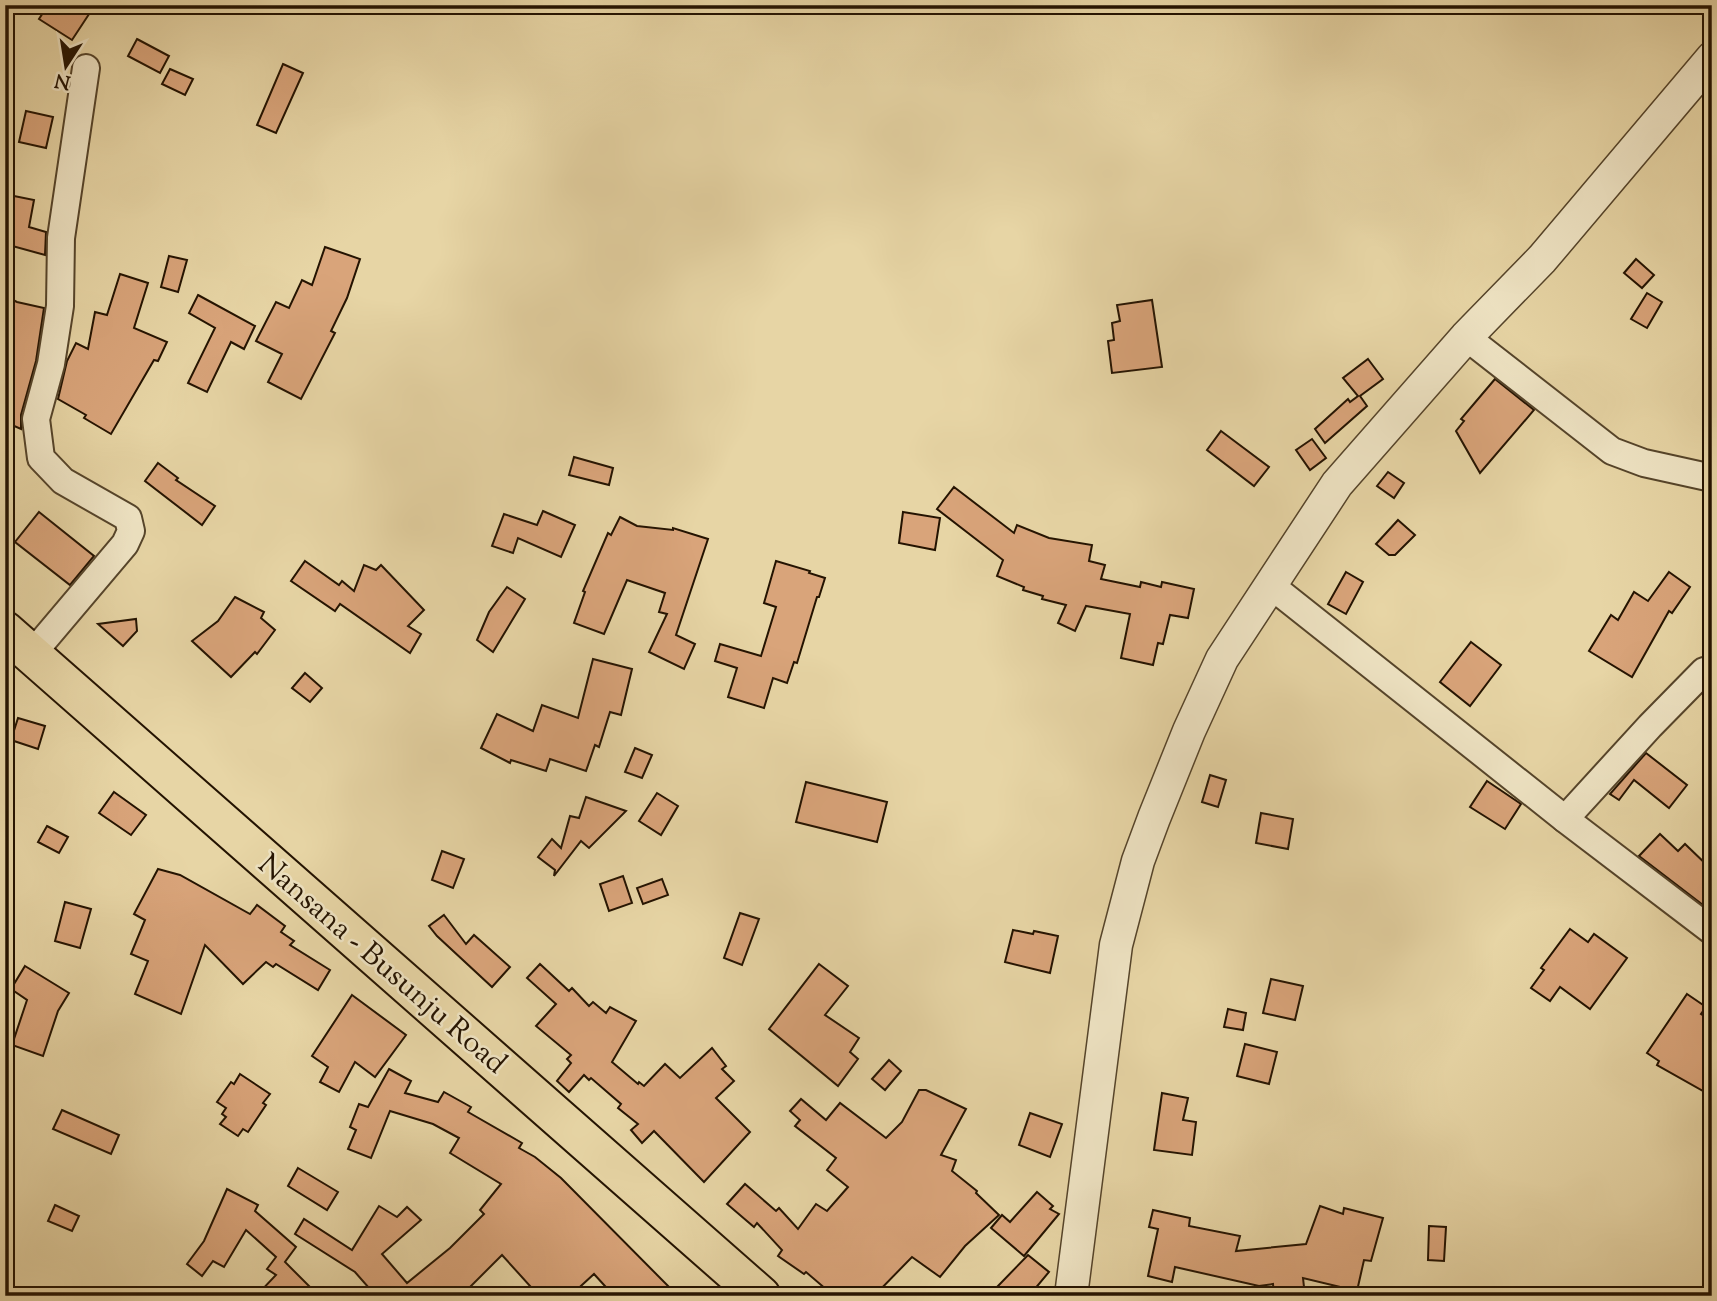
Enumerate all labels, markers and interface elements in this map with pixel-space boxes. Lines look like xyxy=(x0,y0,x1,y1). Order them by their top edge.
north arrow xyxy=(32,32,102,102)
text: N xyxy=(53,65,73,95)
street label: Nansana - Busunju Road xyxy=(247,845,515,1085)

